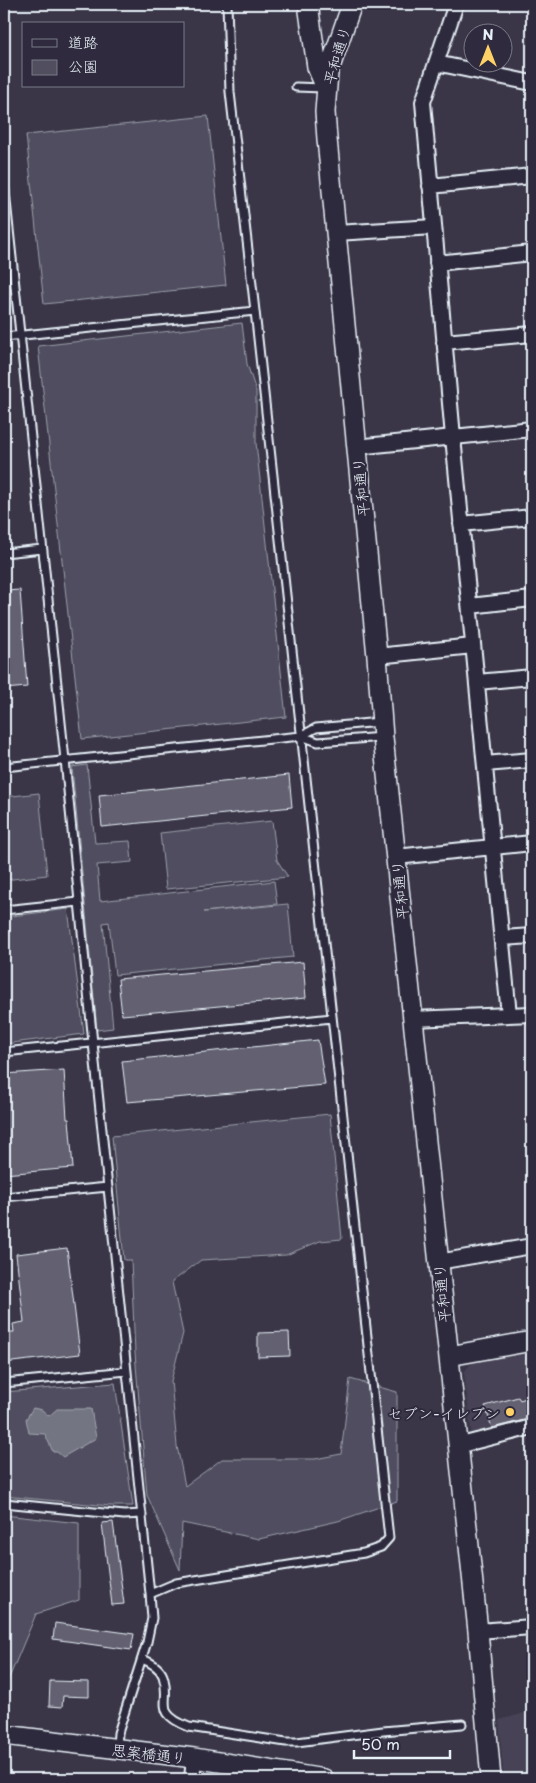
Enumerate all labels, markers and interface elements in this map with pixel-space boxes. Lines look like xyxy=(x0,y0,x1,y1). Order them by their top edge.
legend xyxy=(22,22,185,88)
north arrow xyxy=(464,22,514,72)
street label: 平和通り xyxy=(317,23,355,87)
text: N xyxy=(482,24,494,45)
text: 道路 xyxy=(68,30,98,53)
text: 公園 xyxy=(68,54,98,77)
street label: 平和通り xyxy=(345,456,375,518)
street label: 平和通り xyxy=(384,859,414,921)
street label: 平和通り xyxy=(426,1262,456,1324)
place label: セブン-イレブン xyxy=(388,1401,500,1424)
marker: セブン-イレブン xyxy=(504,1406,516,1418)
scale bar xyxy=(354,1728,450,1760)
text: 50 m xyxy=(361,1732,400,1755)
street label: 思案橋通り xyxy=(110,1737,188,1769)

